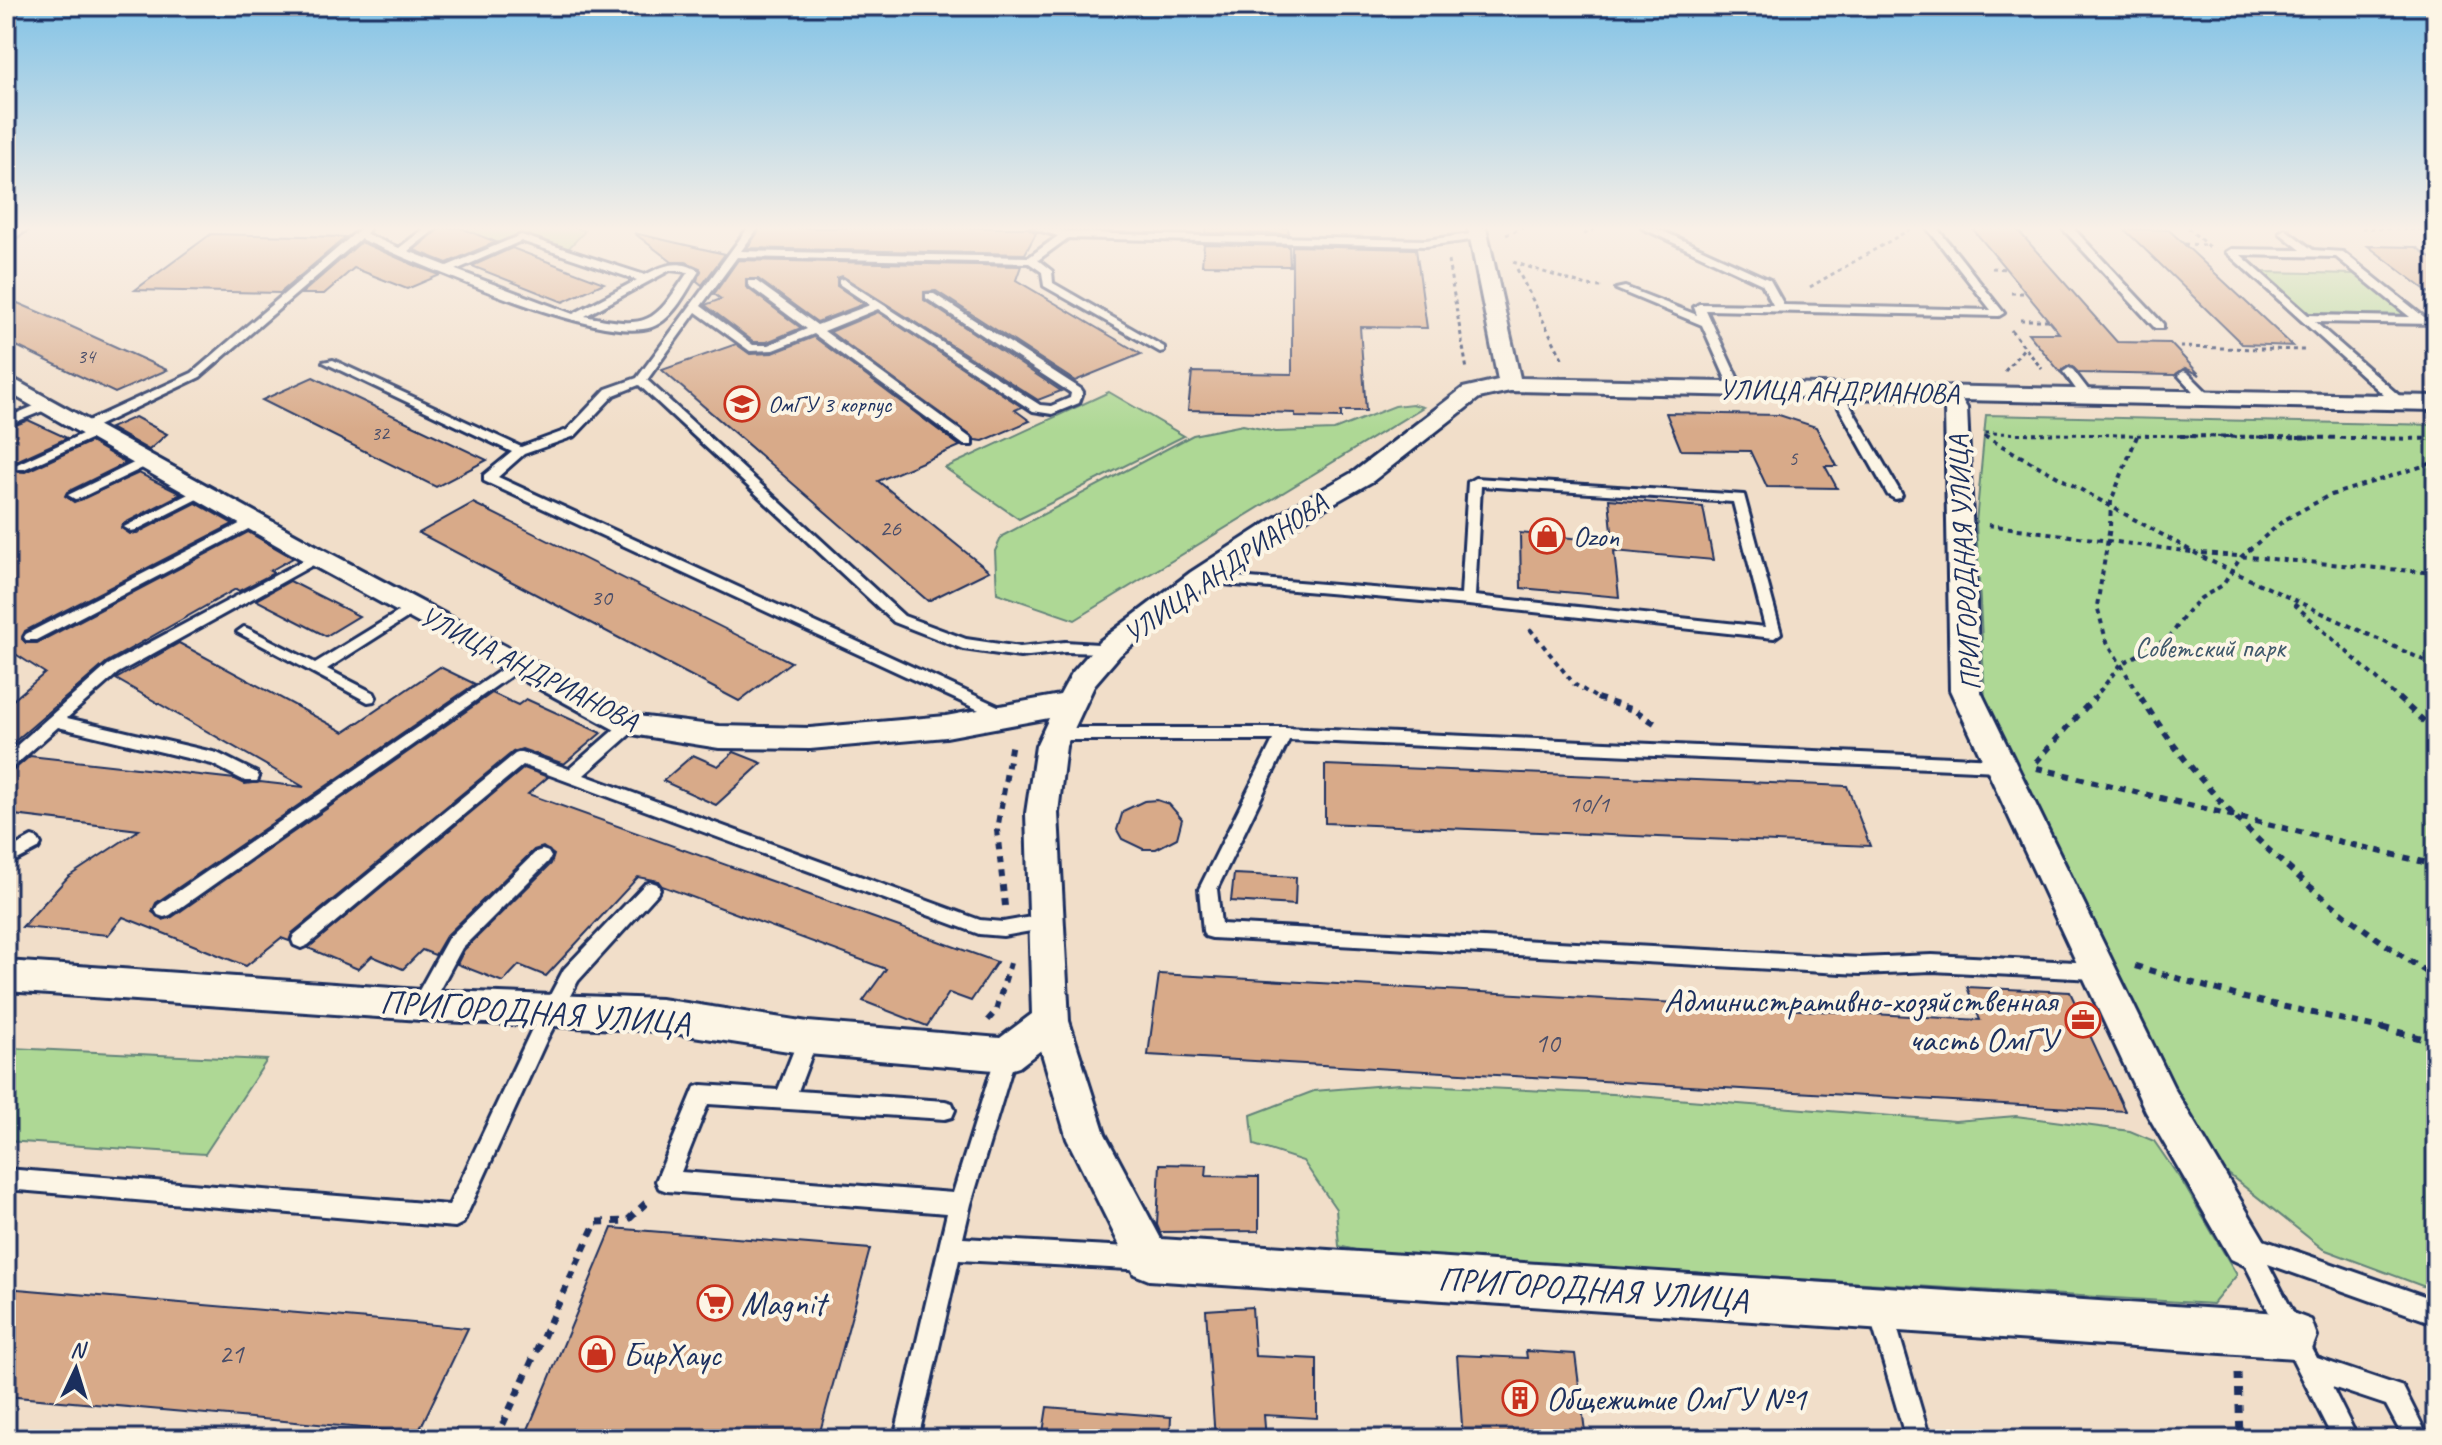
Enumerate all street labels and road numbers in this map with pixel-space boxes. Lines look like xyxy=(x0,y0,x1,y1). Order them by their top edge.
street label: УЛИЦА АНДРИАНОВА xyxy=(1719,371,1960,411)
street label: ПРИГОРОДНАЯ УЛИЦА xyxy=(1940,434,1988,691)
street label: УЛИЦА АНДРИАНОВА xyxy=(1117,484,1334,651)
street label: УЛИЦА АНДРИАНОВА xyxy=(414,598,645,739)
street label: ПРИГОРОДНАЯ УЛИЦА xyxy=(379,980,692,1044)
street label: ПРИГОРОДНАЯ УЛИЦА xyxy=(1437,1257,1750,1321)

